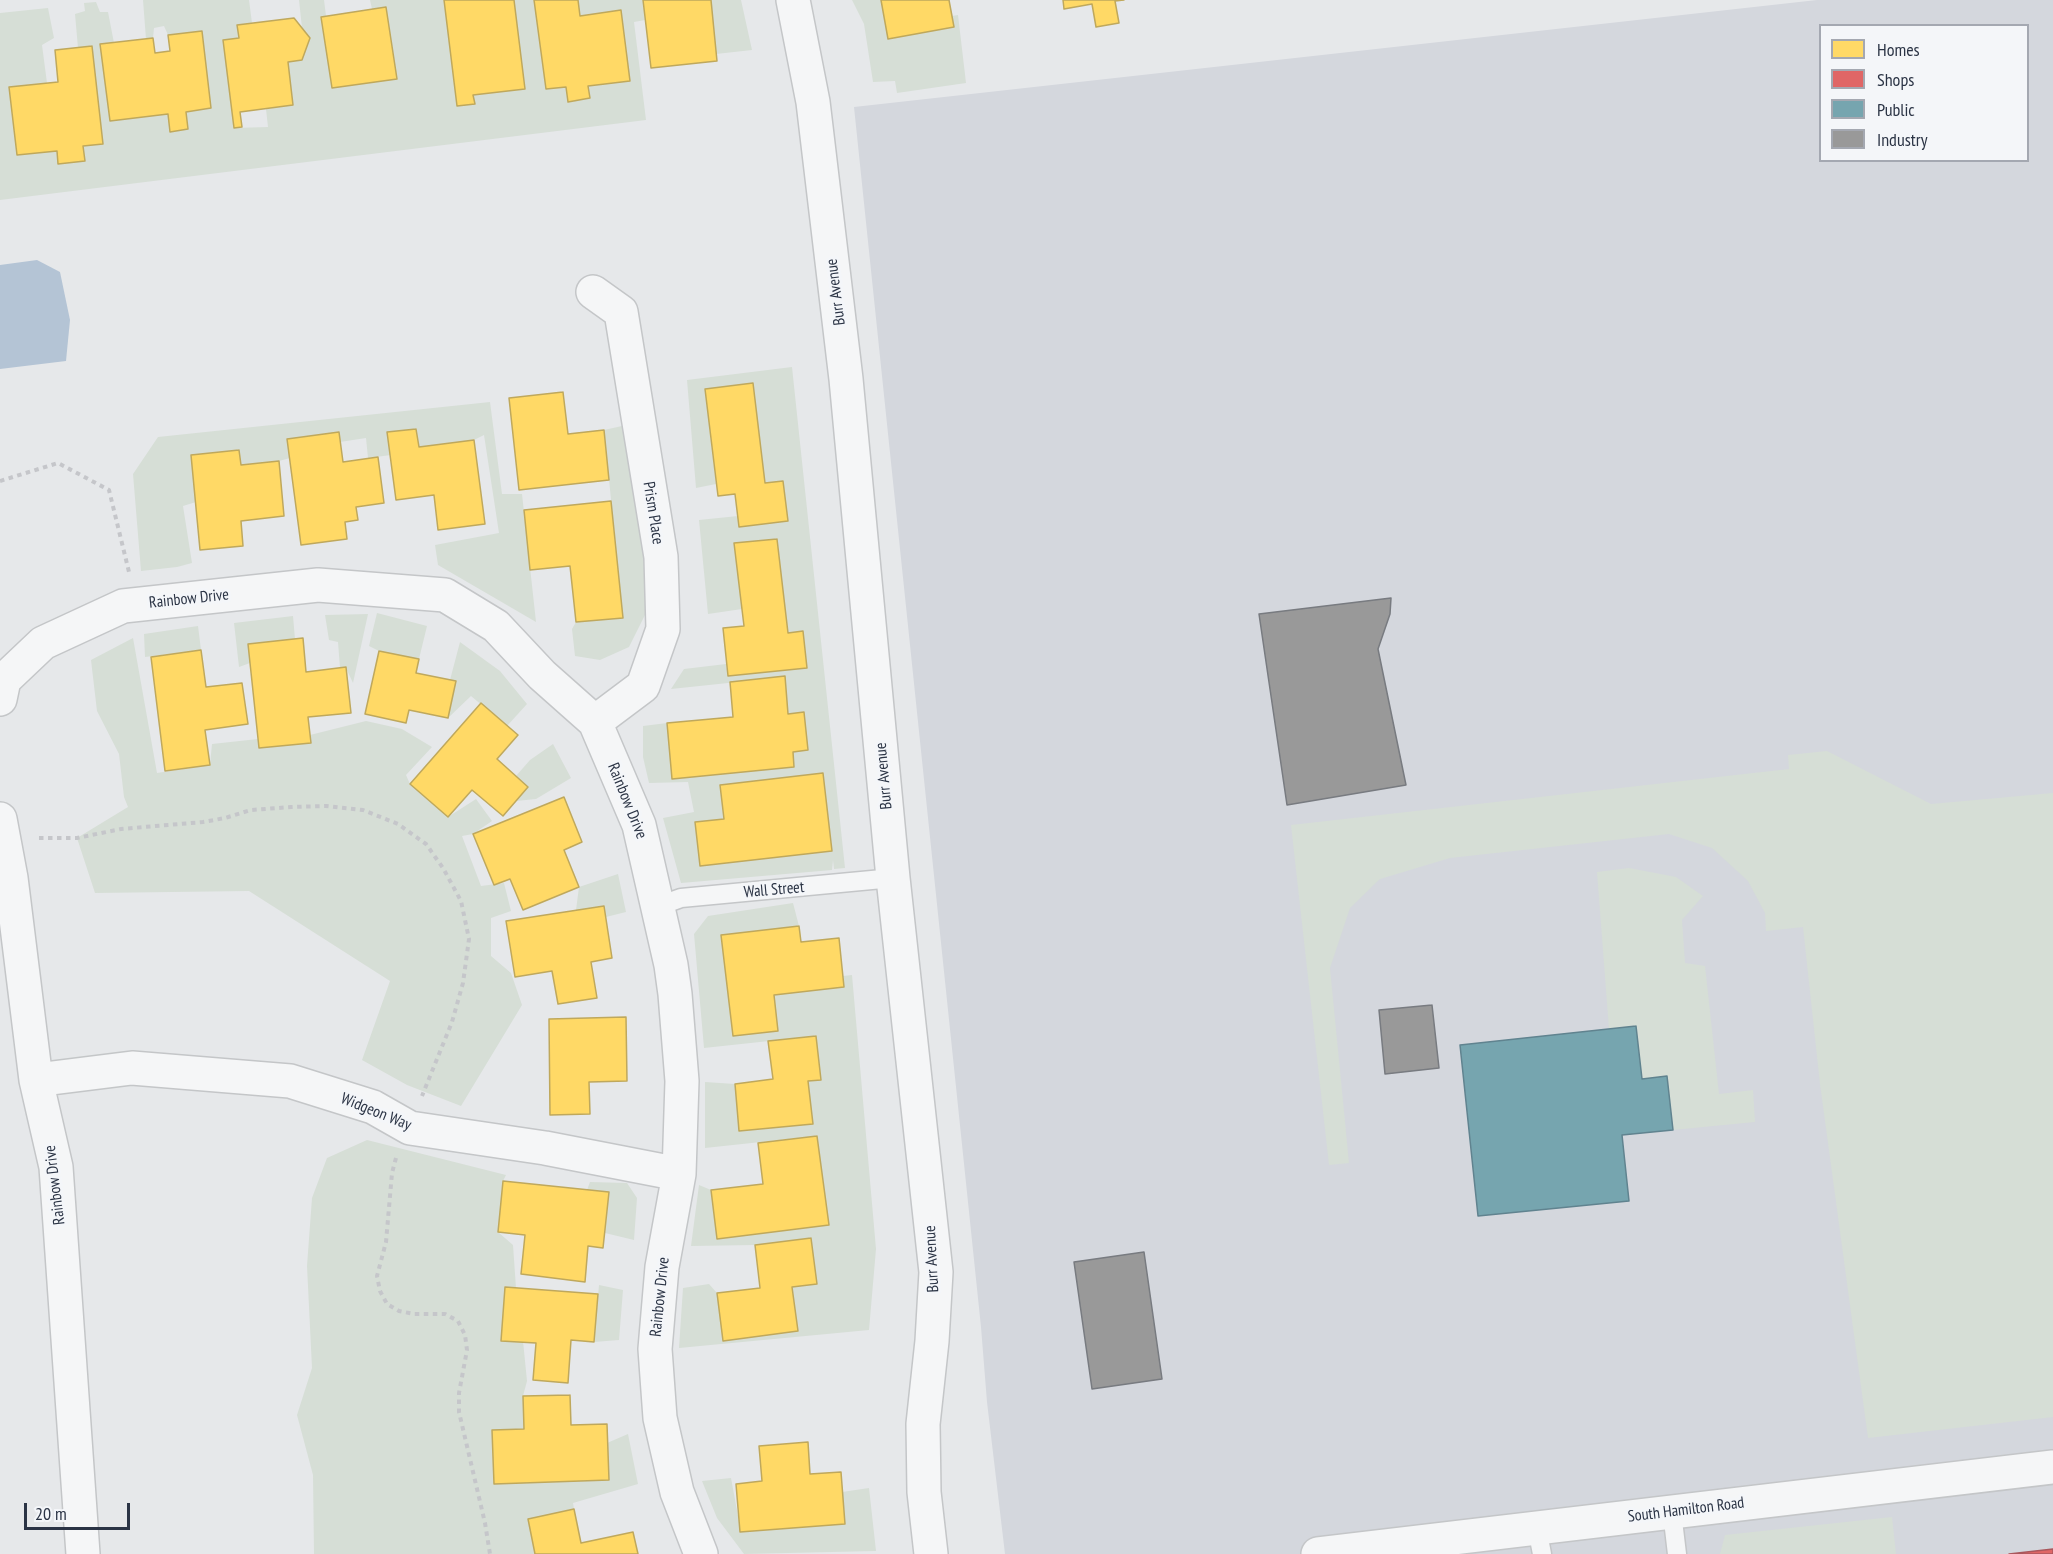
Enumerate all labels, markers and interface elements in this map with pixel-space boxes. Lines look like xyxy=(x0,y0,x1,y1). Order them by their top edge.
legend xyxy=(1819,24,2029,162)
text: Homes xyxy=(1877,38,1920,61)
text: Shops xyxy=(1877,68,1914,91)
text: Public xyxy=(1877,98,1915,121)
text: Industry xyxy=(1877,128,1927,151)
street label: Burr Avenue xyxy=(822,258,850,326)
street label: Prism Place xyxy=(639,480,667,546)
street label: Rainbow Drive xyxy=(148,585,230,613)
street label: Burr Avenue xyxy=(872,742,896,810)
street label: Rainbow Drive xyxy=(603,760,651,842)
street label: Wall Street xyxy=(743,878,805,902)
street label: Widgeon Way xyxy=(338,1089,414,1135)
street label: Rainbow Drive xyxy=(41,1144,69,1226)
street label: Burr Avenue xyxy=(921,1225,943,1293)
street label: Rainbow Drive xyxy=(646,1256,674,1338)
scale bar xyxy=(27,1491,134,1529)
street label: South Hamilton Road xyxy=(1627,1493,1745,1527)
text: 20 m xyxy=(35,1502,67,1525)

